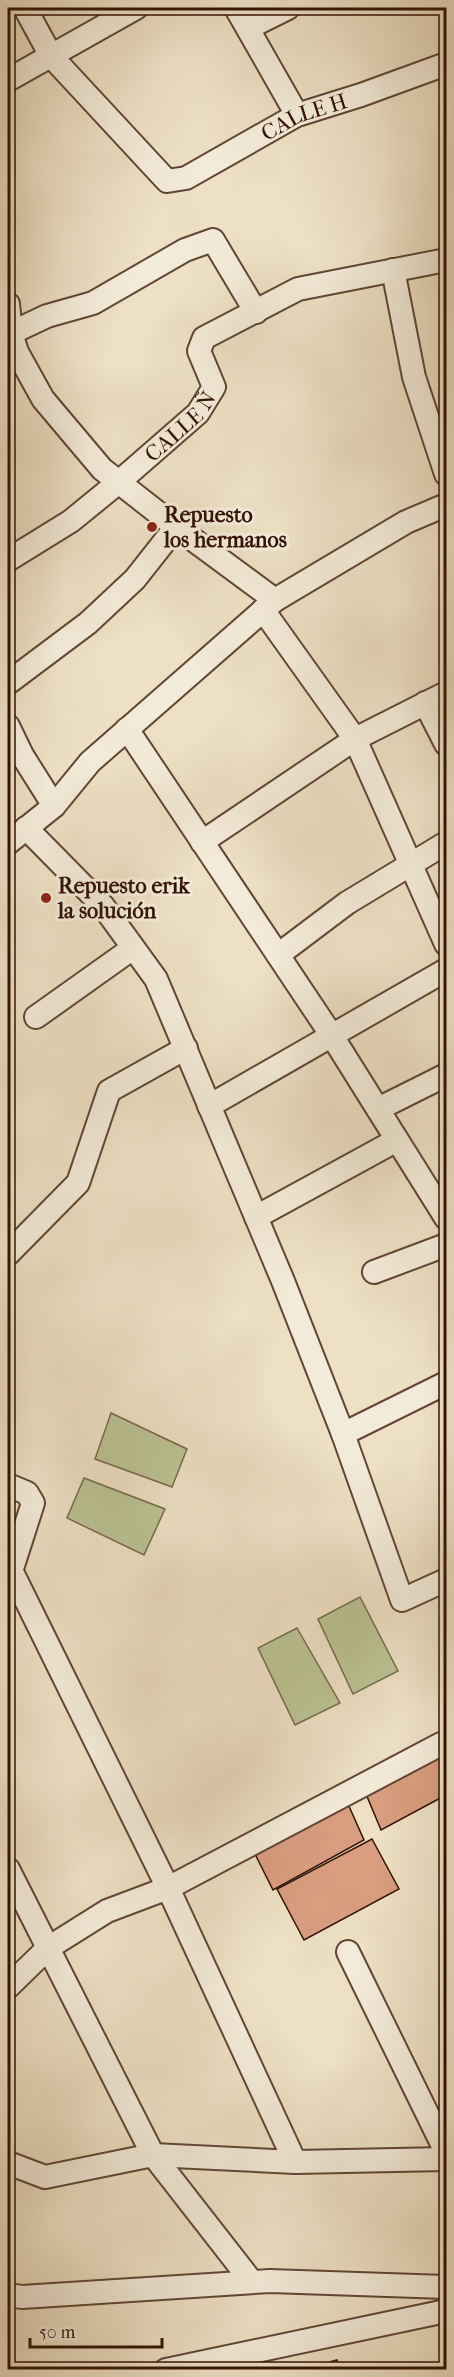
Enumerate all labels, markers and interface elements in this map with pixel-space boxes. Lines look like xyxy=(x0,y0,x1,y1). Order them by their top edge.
street label: CALLE H xyxy=(257,88,350,147)
street label: CALLE Ñ xyxy=(140,386,222,468)
place label: Repuesto los hermanos xyxy=(163,502,287,553)
marker: Repuesto los hermanos xyxy=(145,520,159,534)
place label: Repuesto erik la solución xyxy=(57,873,190,924)
marker: Repuesto erik la solución xyxy=(39,891,53,905)
scale bar xyxy=(30,2311,162,2349)
text: 50 m xyxy=(39,2322,76,2343)

